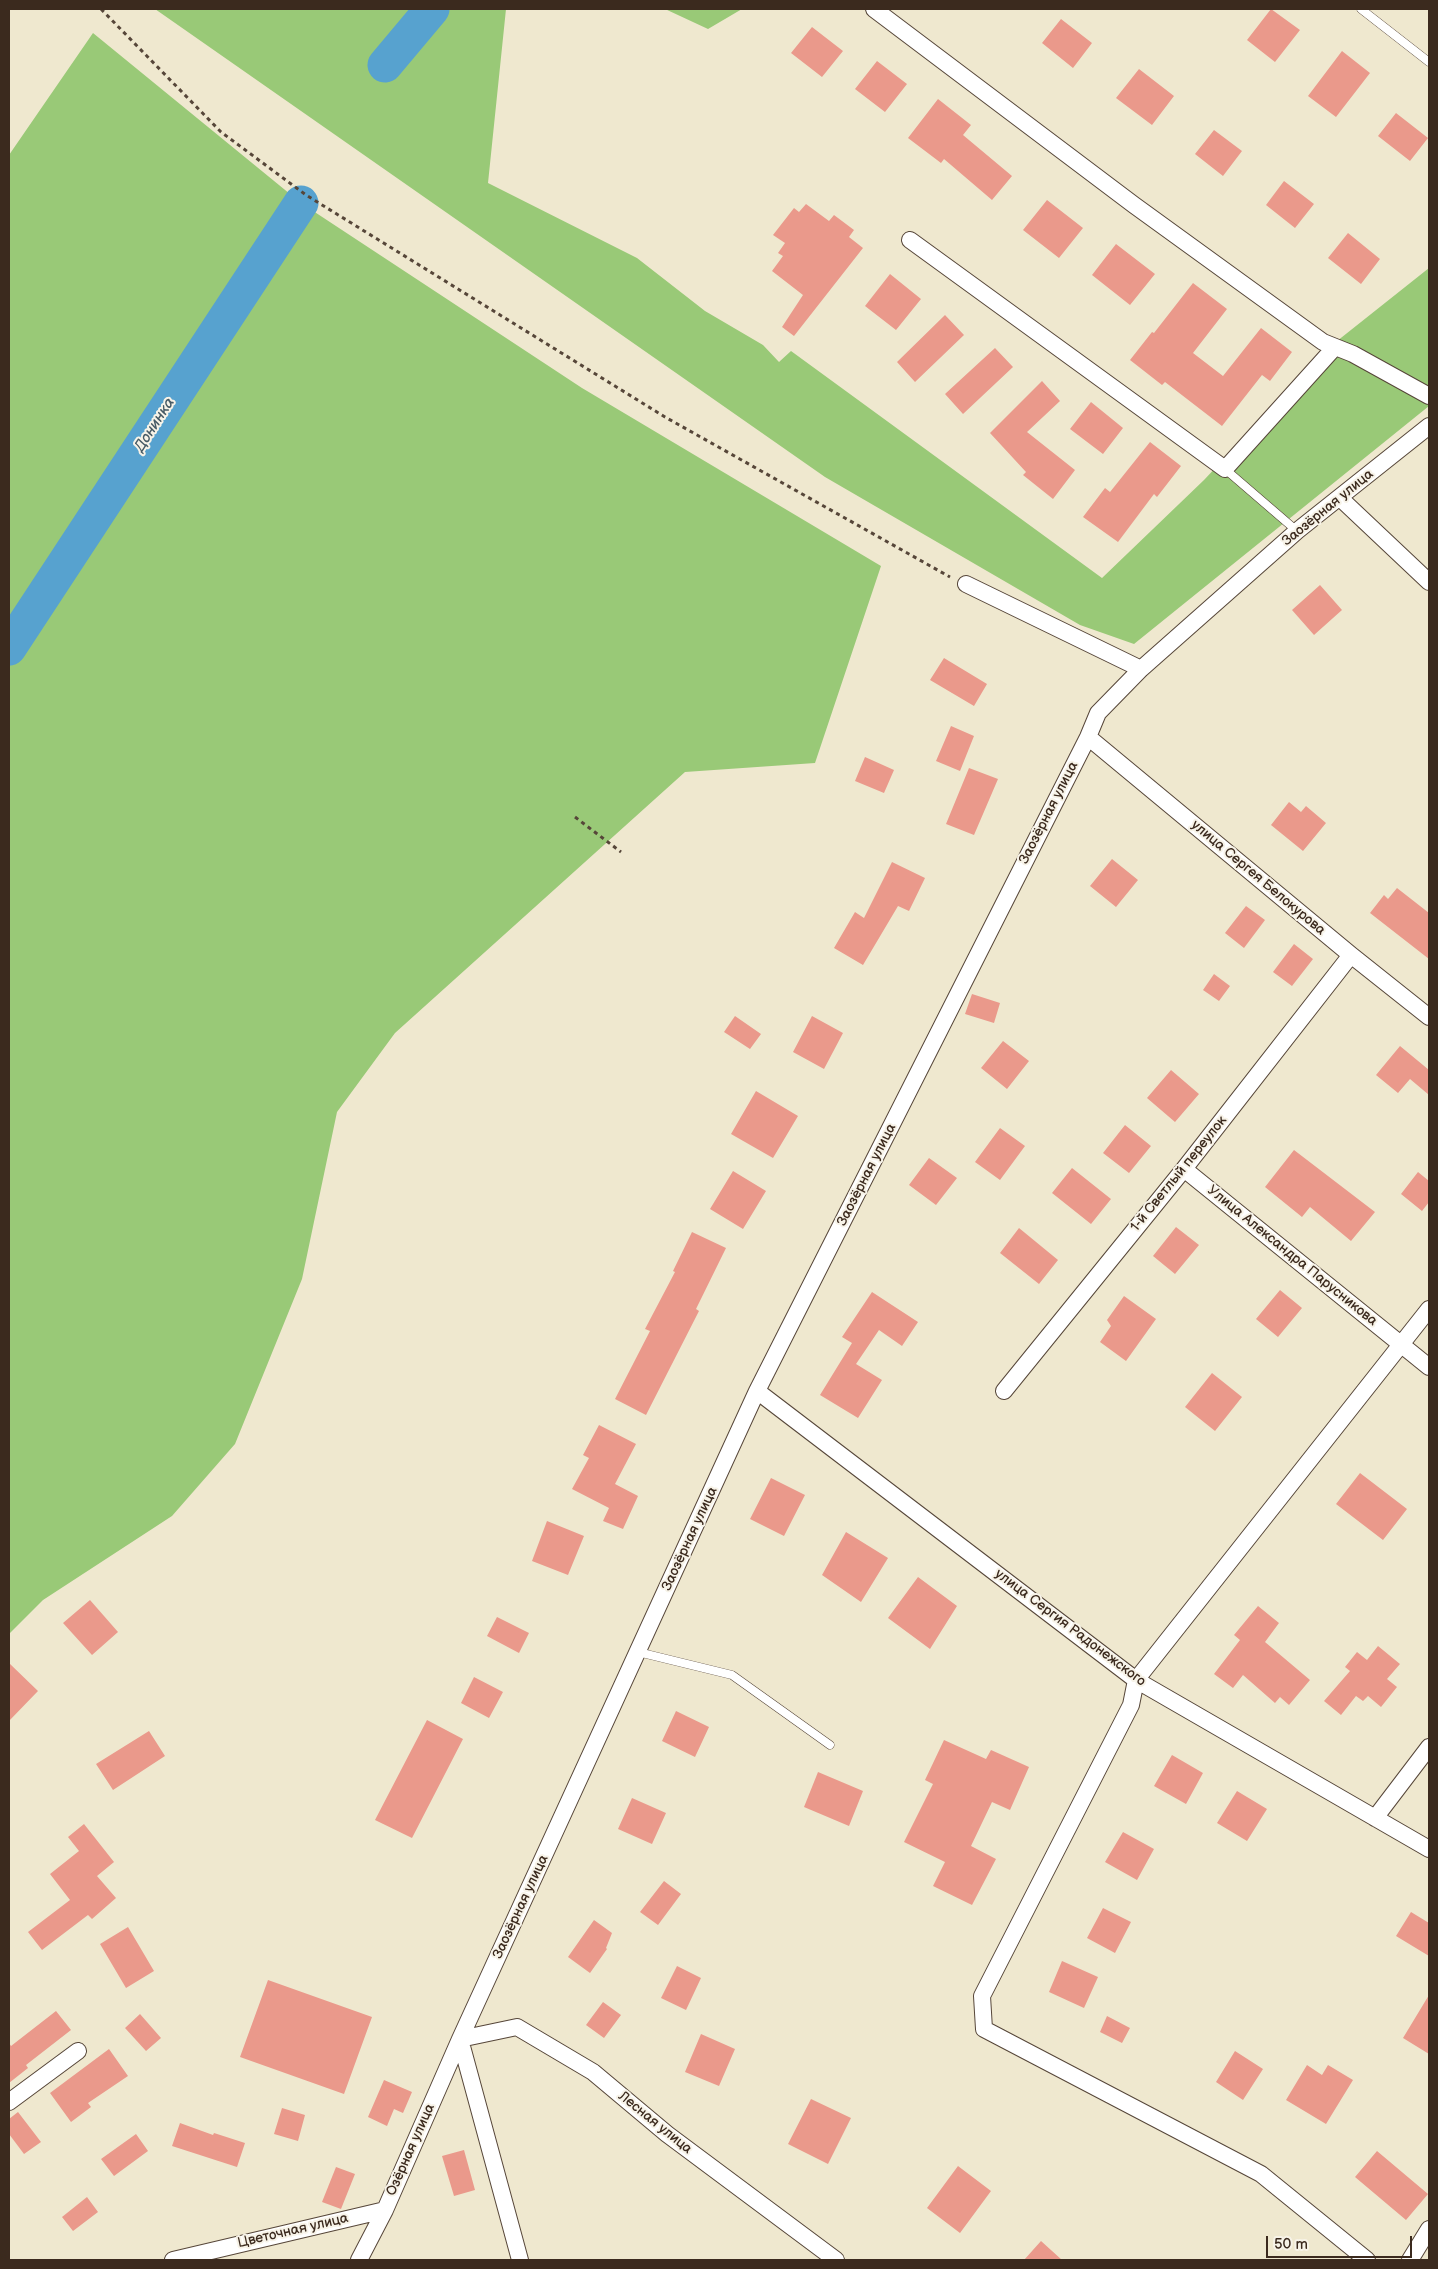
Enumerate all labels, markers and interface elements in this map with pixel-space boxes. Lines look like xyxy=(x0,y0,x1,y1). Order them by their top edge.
water label: Донинка xyxy=(131,395,179,455)
street label: Заозёрная улица xyxy=(1279,466,1377,550)
street label: Заозёрная улица xyxy=(1016,759,1082,867)
street label: улица Сергея Белокурова xyxy=(1187,817,1329,939)
street label: 1-й Светлый переулок xyxy=(1127,1113,1231,1235)
street label: Заозёрная улица xyxy=(834,1121,900,1229)
street label: Улица Александра Парусникова xyxy=(1204,1182,1380,1330)
street label: Заозёрная улица xyxy=(659,1484,721,1594)
street label: улица Сергия Радонежского xyxy=(991,1566,1149,1690)
street label: Заозёрная улица xyxy=(490,1852,552,1962)
street label: Лесная улица xyxy=(615,2088,695,2158)
street label: Озёрная улица xyxy=(383,2101,439,2199)
street label: Цветочная улица xyxy=(236,2210,350,2252)
scale bar xyxy=(1268,2226,1414,2258)
text: 50 m xyxy=(1274,2235,1308,2254)

